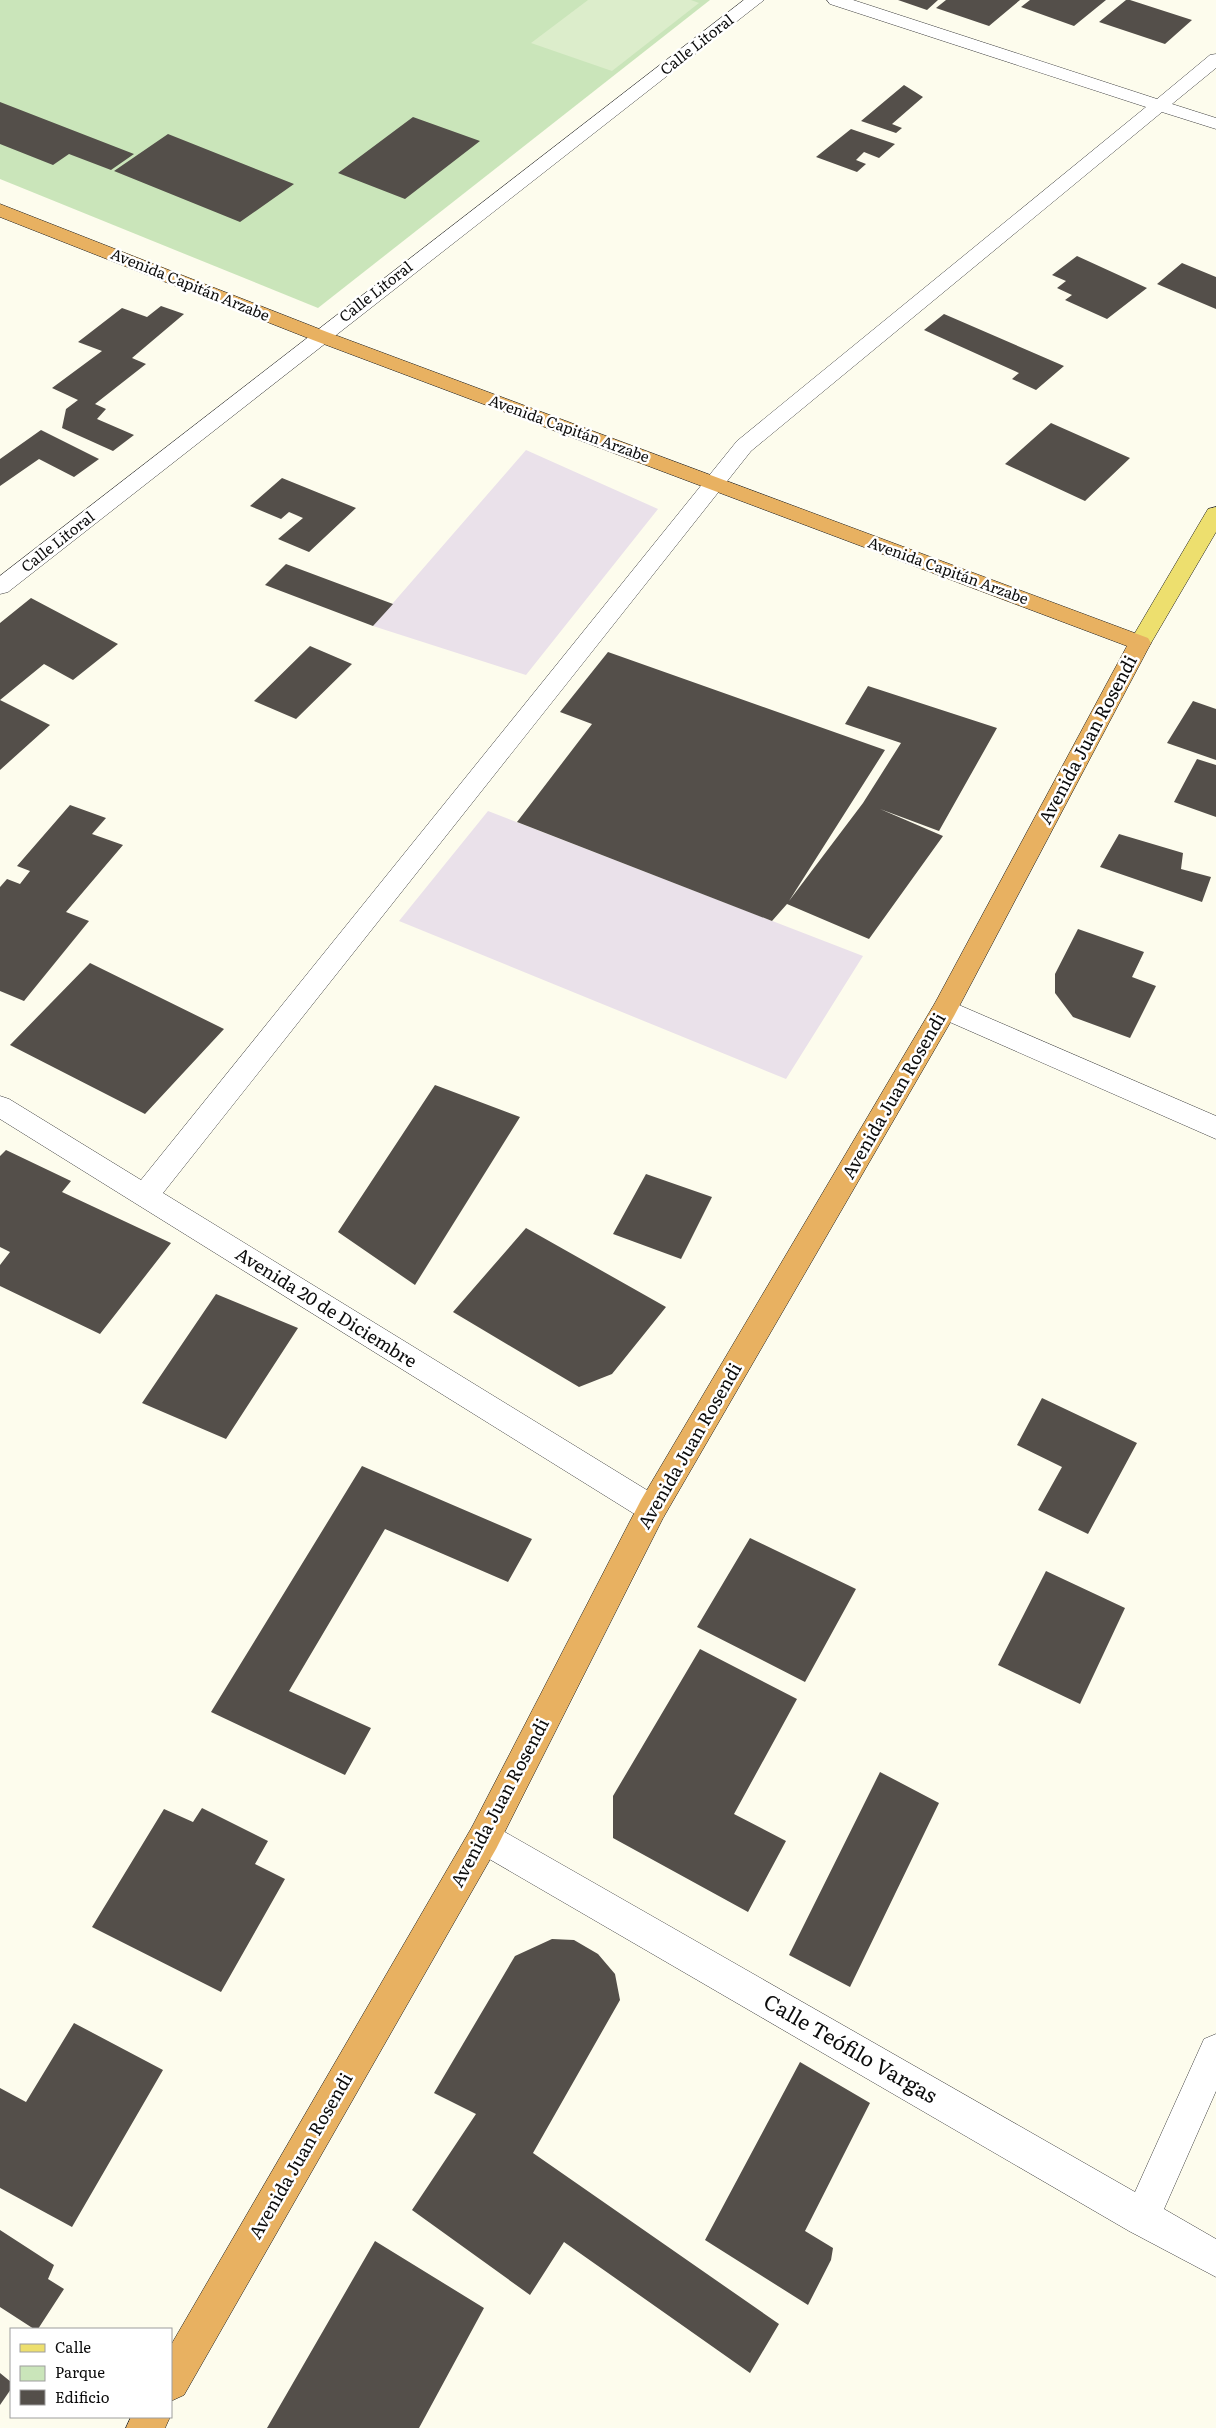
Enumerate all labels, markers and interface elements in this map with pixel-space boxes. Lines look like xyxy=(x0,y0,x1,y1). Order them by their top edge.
street label: Calle Litoral xyxy=(654,8,738,80)
street label: Avenida Capitán Arzabe xyxy=(108,241,274,326)
street label: Calle Litoral xyxy=(333,255,417,327)
street label: Avenida Capitán Arzabe xyxy=(486,388,653,467)
street label: Calle Litoral xyxy=(15,505,99,577)
street label: Avenida Capitán Arzabe xyxy=(865,530,1032,609)
street label: Avenida Juan Rosendi xyxy=(1031,650,1143,829)
street label: Avenida Juan Rosendi xyxy=(834,1007,951,1183)
street label: Avenida 20 de Diciembre xyxy=(231,1240,423,1374)
street label: Avenida Juan Rosendi xyxy=(630,1357,747,1533)
street label: Avenida Juan Rosendi xyxy=(443,1713,555,1892)
street label: Calle Teófilo Vargas xyxy=(759,1984,944,2109)
street label: Avenida Juan Rosendi xyxy=(241,2067,358,2243)
legend xyxy=(10,2328,172,2418)
text: Calle xyxy=(55,2335,91,2358)
text: Parque xyxy=(55,2360,105,2383)
text: Edificio xyxy=(55,2385,110,2408)

